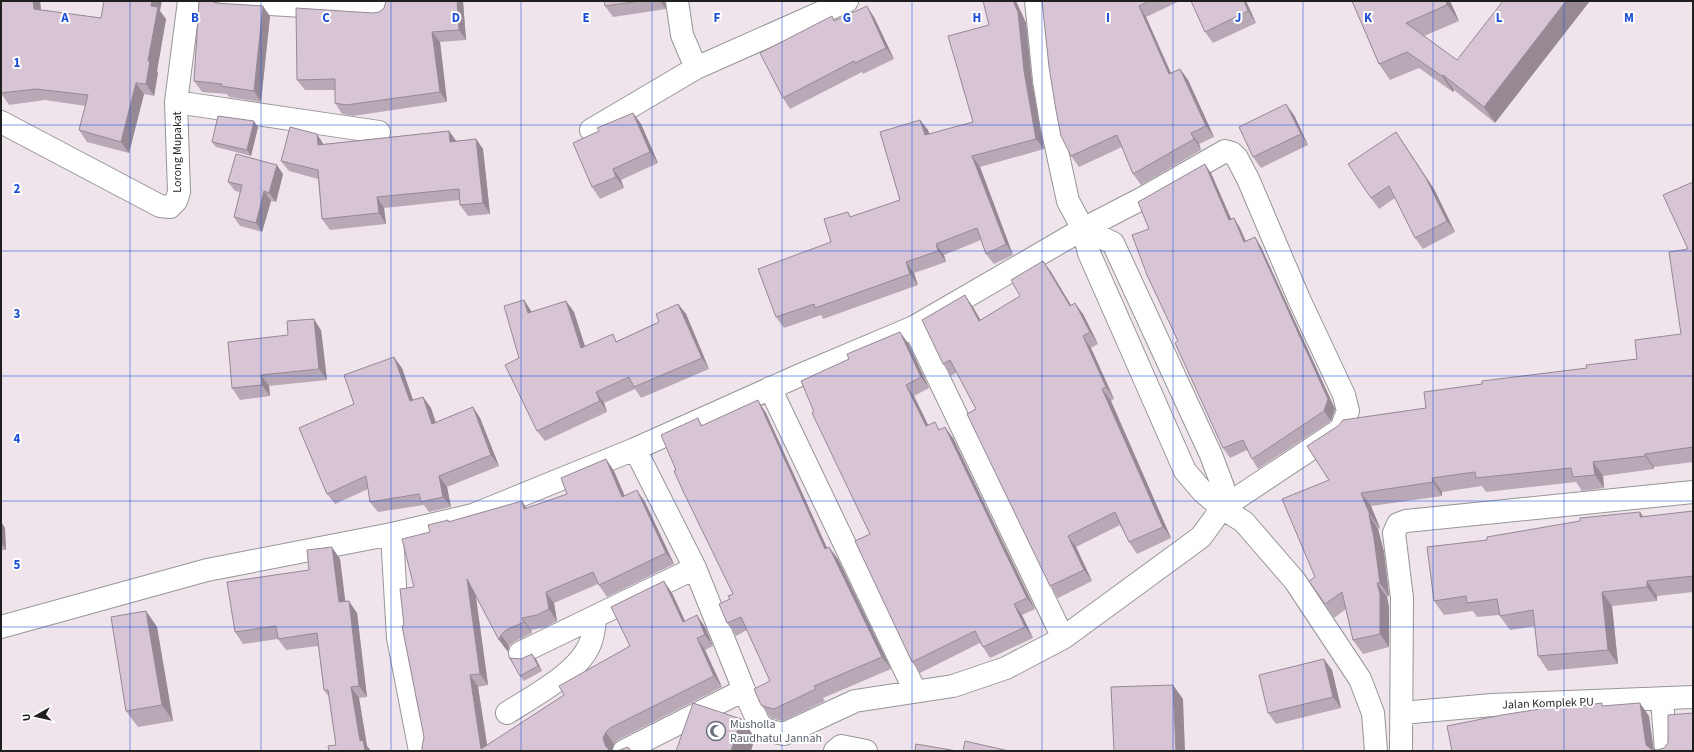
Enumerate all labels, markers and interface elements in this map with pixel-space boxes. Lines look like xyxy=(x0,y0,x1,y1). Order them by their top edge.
text: A xyxy=(60,9,69,27)
text: B xyxy=(191,9,199,27)
text: C xyxy=(322,9,330,27)
text: D xyxy=(452,9,460,27)
text: E xyxy=(582,9,590,27)
text: F xyxy=(714,9,721,27)
text: G xyxy=(843,9,851,27)
text: H xyxy=(973,9,981,27)
text: I xyxy=(1106,9,1110,27)
text: J xyxy=(1235,9,1241,27)
text: K xyxy=(1364,9,1373,27)
text: L xyxy=(1496,9,1503,27)
text: M xyxy=(1624,9,1634,27)
text: 1 xyxy=(14,54,21,72)
street label: Lorong Mupakat xyxy=(169,111,186,193)
text: 2 xyxy=(14,180,21,198)
text: 3 xyxy=(14,305,21,323)
text: 4 xyxy=(14,430,21,448)
text: 5 xyxy=(14,556,21,574)
street label: Jalan Komplek PU xyxy=(1502,693,1594,714)
north arrow xyxy=(16,696,56,736)
text: U xyxy=(19,713,35,722)
place label: Musholla Raudhatul Jannah xyxy=(730,716,822,747)
mosque icon: Musholla Raudhatul Jannah xyxy=(705,720,727,742)

